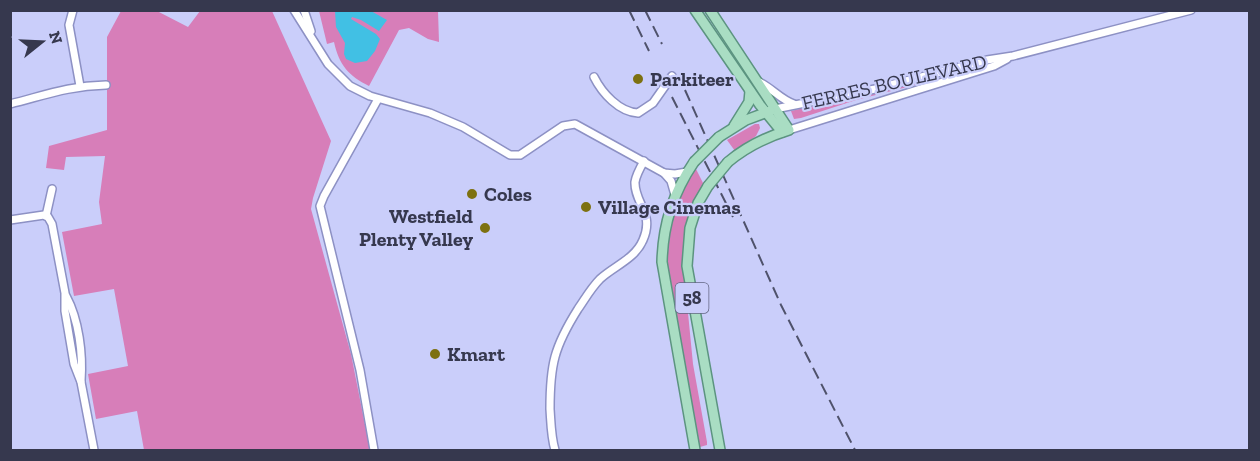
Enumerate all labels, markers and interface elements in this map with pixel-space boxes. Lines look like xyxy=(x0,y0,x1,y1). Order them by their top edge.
north arrow xyxy=(12,12,72,72)
text: N xyxy=(45,29,67,46)
street label: FERRES BOULEVARD xyxy=(799,49,989,115)
place label: Parkiteer xyxy=(650,67,734,91)
marker: Parkiteer xyxy=(631,72,645,86)
place label: Coles xyxy=(484,182,532,206)
marker: Coles xyxy=(465,187,479,201)
place label: Village Cinemas xyxy=(598,195,741,219)
marker: Village Cinemas xyxy=(579,200,593,214)
place label: Westfield Plenty Valley xyxy=(359,204,474,251)
marker: Westfield Plenty Valley xyxy=(478,221,492,235)
road number: 58 xyxy=(676,283,708,313)
place label: Kmart xyxy=(447,342,506,366)
marker: Kmart xyxy=(428,347,442,361)

